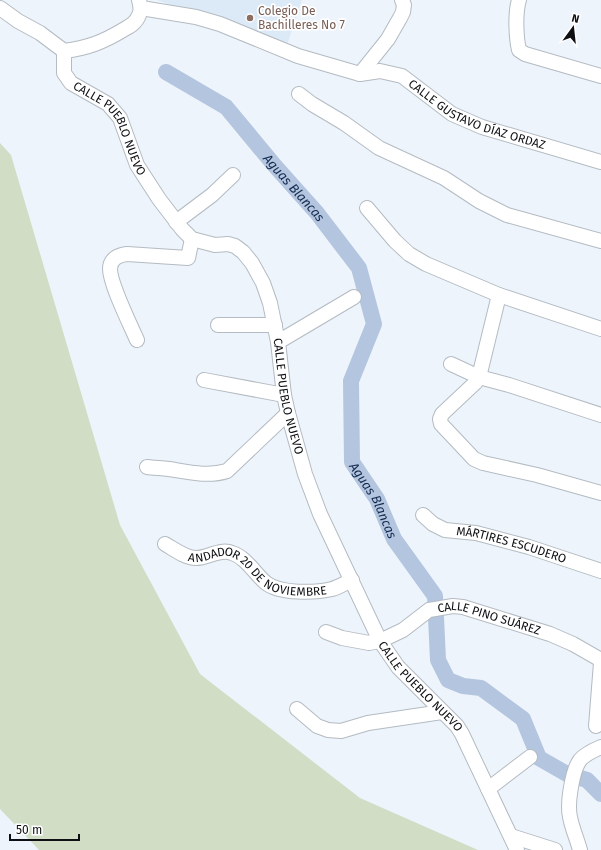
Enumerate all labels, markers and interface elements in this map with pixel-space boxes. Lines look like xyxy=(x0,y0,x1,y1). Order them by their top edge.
place label: Colegio De Bachilleres No 7 xyxy=(258,4,345,32)
north arrow xyxy=(553,8,593,48)
text: N xyxy=(570,12,581,26)
marker: Colegio De Bachilleres No 7 xyxy=(245,13,255,23)
street label: CALLE GUSTAVO DÍAZ ORDAZ xyxy=(406,76,547,152)
street label: CALLE PUEBLO NUEVO xyxy=(71,79,149,178)
water label: Aguas Blancas xyxy=(260,150,328,224)
street label: CALLE PUEBLO NUEVO xyxy=(270,337,306,456)
water label: Aguas Blancas xyxy=(346,458,400,541)
street label: MÁRTIRES ESCUDERO xyxy=(456,524,568,566)
street label: ANDADOR 20 DE NOVIEMBRE xyxy=(187,544,328,599)
street label: CALLE PINO SUÁREZ xyxy=(436,599,542,638)
street label: CALLE PUEBLO NUEVO xyxy=(375,639,466,734)
scale bar xyxy=(10,816,79,842)
text: 50 m xyxy=(16,823,42,837)

